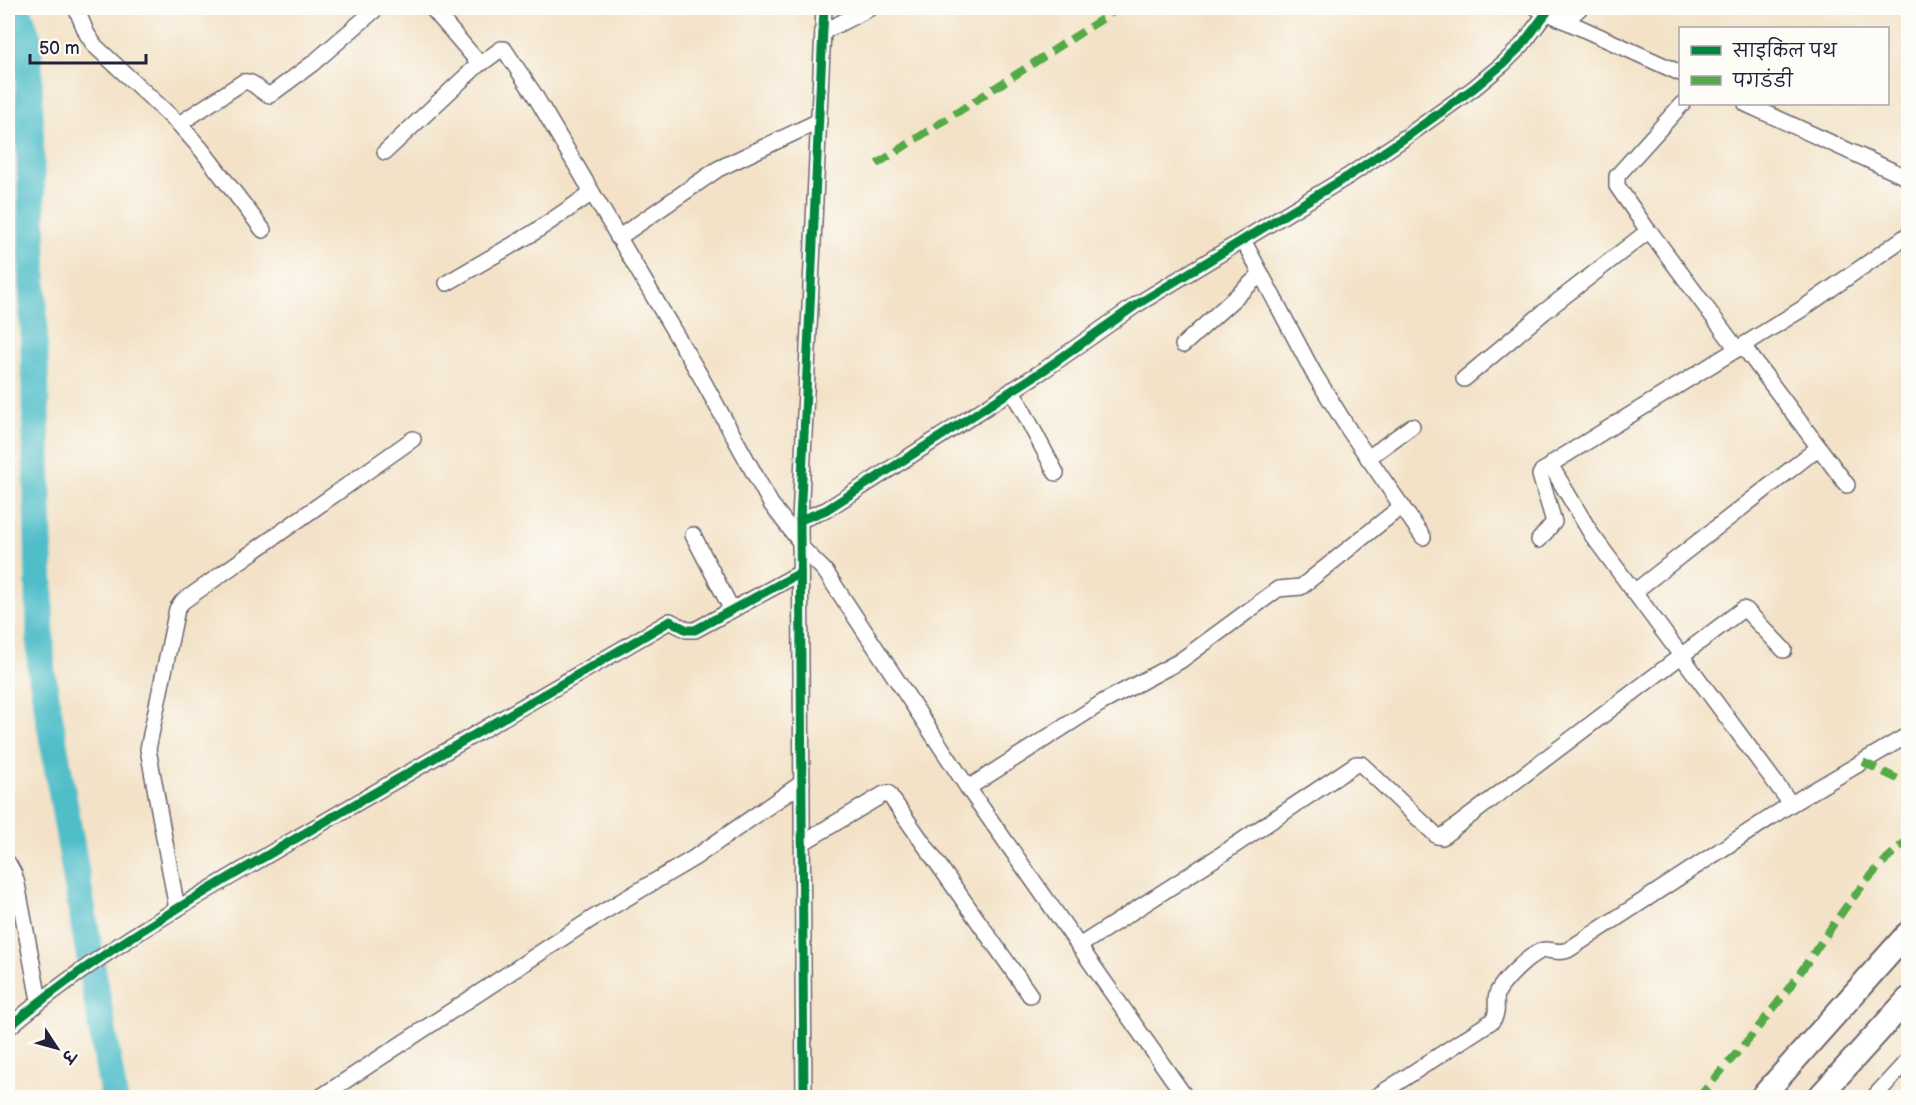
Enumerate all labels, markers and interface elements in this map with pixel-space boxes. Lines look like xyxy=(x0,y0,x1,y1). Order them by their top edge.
scale bar xyxy=(30,27,146,65)
legend xyxy=(1679,27,1889,105)
text: साइकिल पथ xyxy=(1732,37,1838,62)
text: 50 m xyxy=(39,38,80,59)
text: पगडंडी xyxy=(1732,67,1793,92)
north arrow xyxy=(27,1018,87,1078)
text: उ xyxy=(56,1044,80,1067)

